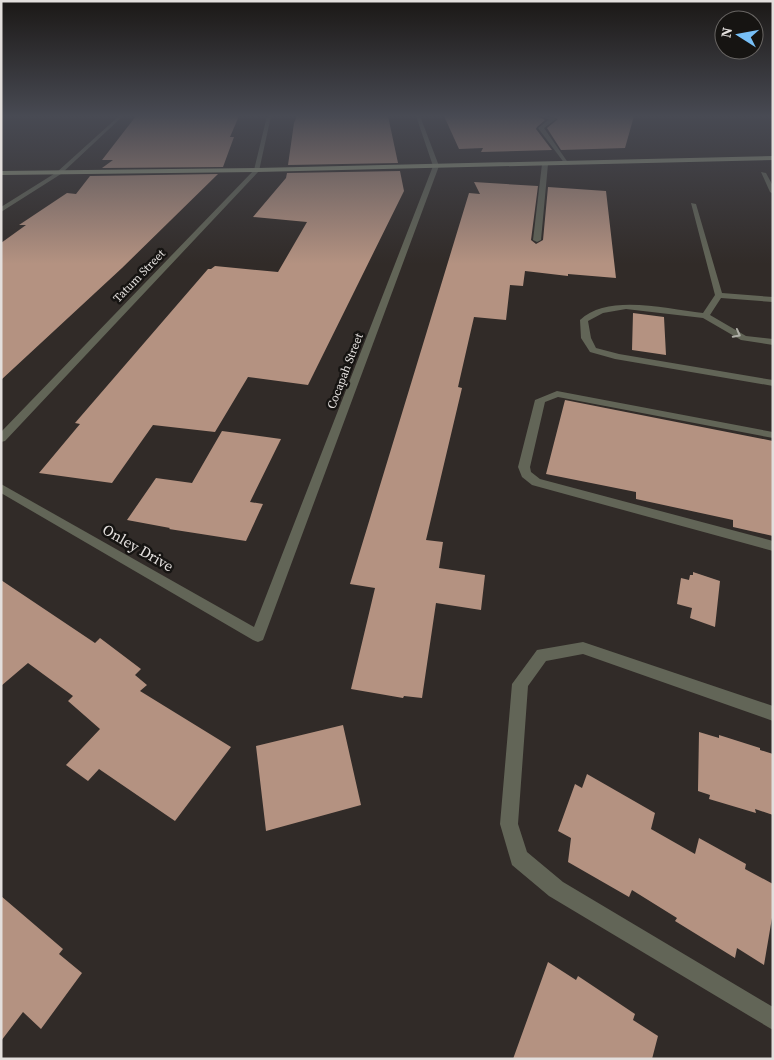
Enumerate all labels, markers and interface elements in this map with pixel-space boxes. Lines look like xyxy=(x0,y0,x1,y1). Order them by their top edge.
north arrow xyxy=(714,10,764,60)
text: N xyxy=(715,26,737,39)
street label: Tatum Street xyxy=(109,246,169,306)
one-way arrow xyxy=(732,328,741,338)
street label: Cocapah Street xyxy=(323,331,367,411)
street label: Onley Drive xyxy=(99,519,178,577)

